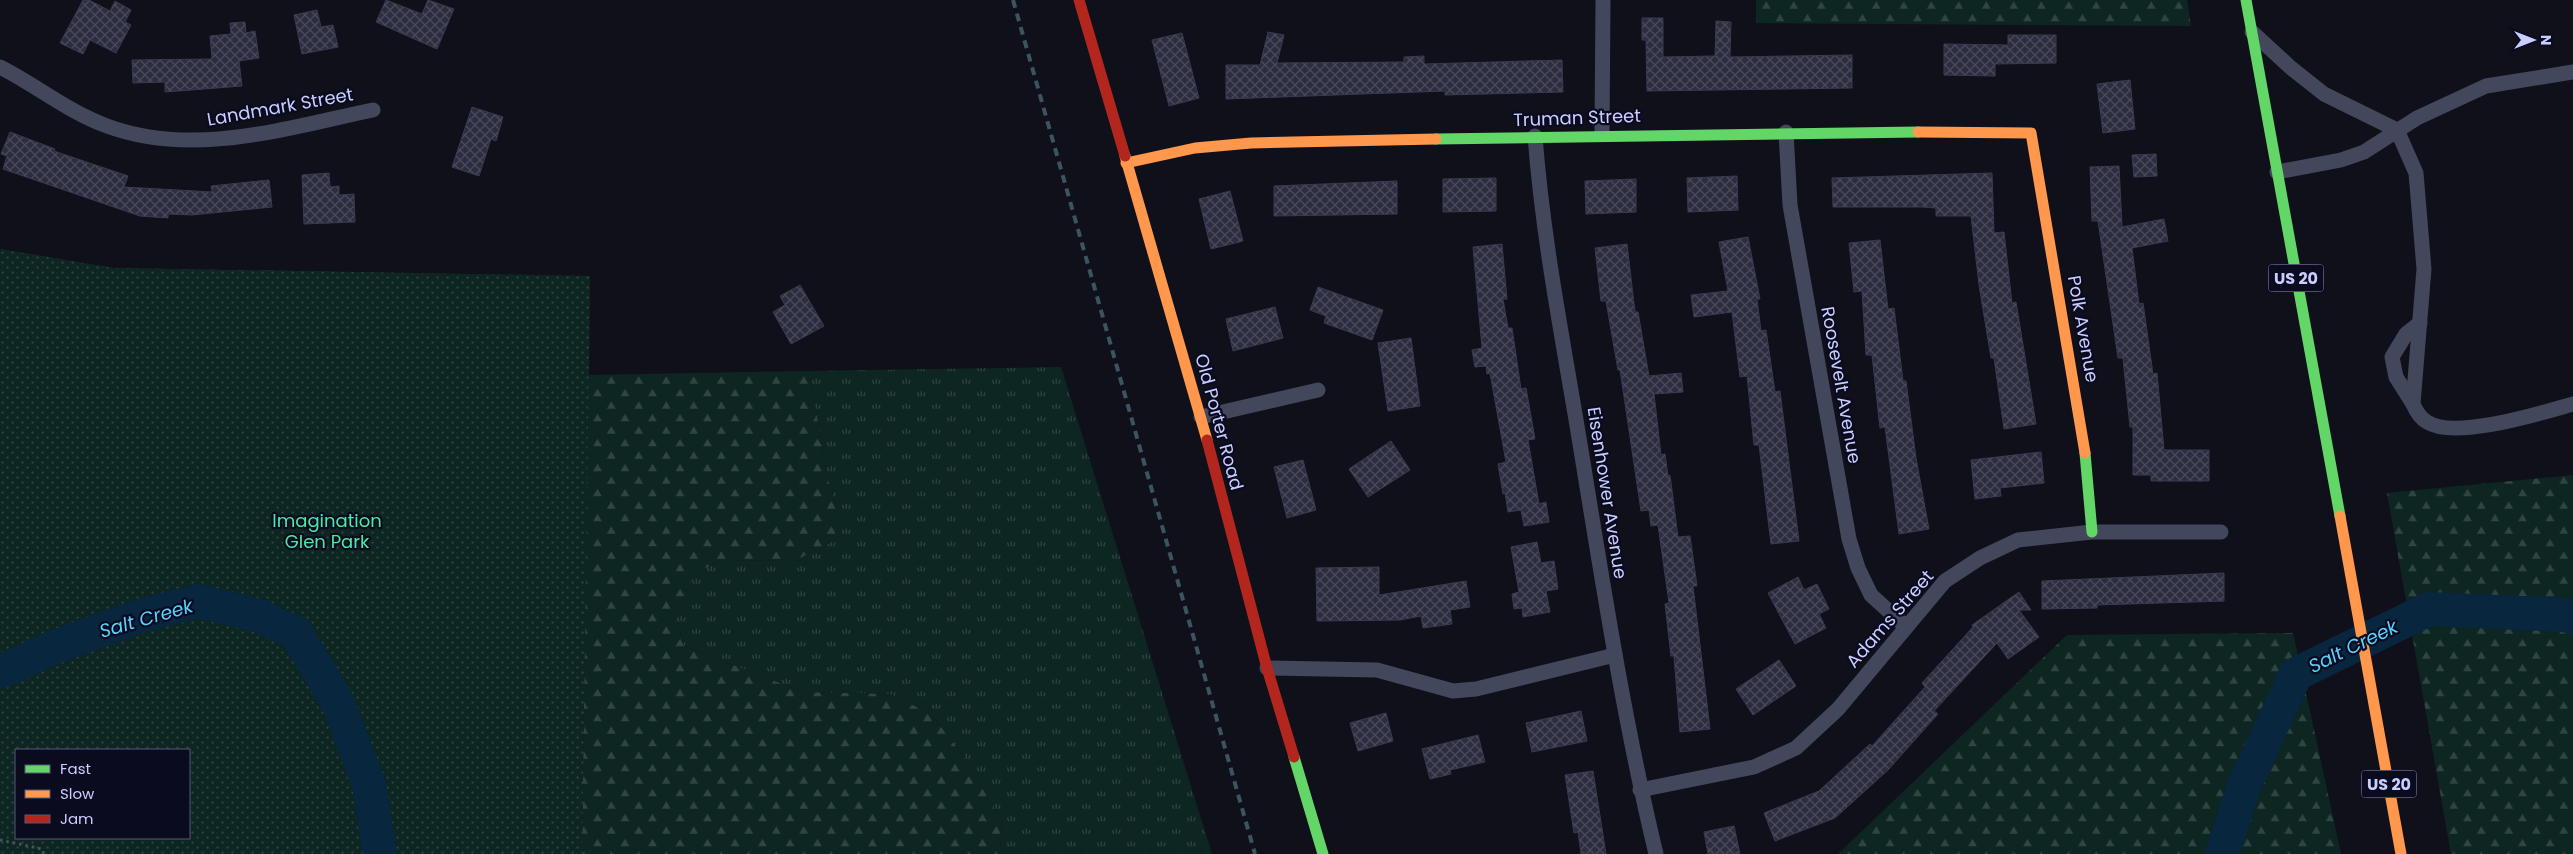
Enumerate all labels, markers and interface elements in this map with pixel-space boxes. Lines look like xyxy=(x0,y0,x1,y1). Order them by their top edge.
north arrow xyxy=(2508,15,2558,65)
text: N xyxy=(2536,35,2556,45)
street label: Landmark Street xyxy=(205,81,355,132)
street label: Truman Street xyxy=(1513,103,1641,132)
road number: US 20 xyxy=(2268,264,2324,292)
street label: Polk Avenue xyxy=(2062,274,2105,384)
street label: Roosevelt Avenue xyxy=(1815,304,1868,465)
street label: Old Porter Road xyxy=(1189,351,1250,493)
street label: Eisenhower Avenue xyxy=(1582,405,1633,581)
park label: Imagination Glen Park xyxy=(272,508,382,554)
street label: Adams Street xyxy=(1840,564,1939,673)
water label: Salt Creek xyxy=(96,592,197,645)
water label: Salt Creek xyxy=(2304,613,2403,680)
legend xyxy=(15,749,190,839)
text: Fast xyxy=(60,758,91,779)
road number: US 20 xyxy=(2362,771,2416,798)
text: Slow xyxy=(60,783,95,804)
text: Jam xyxy=(60,808,94,829)

